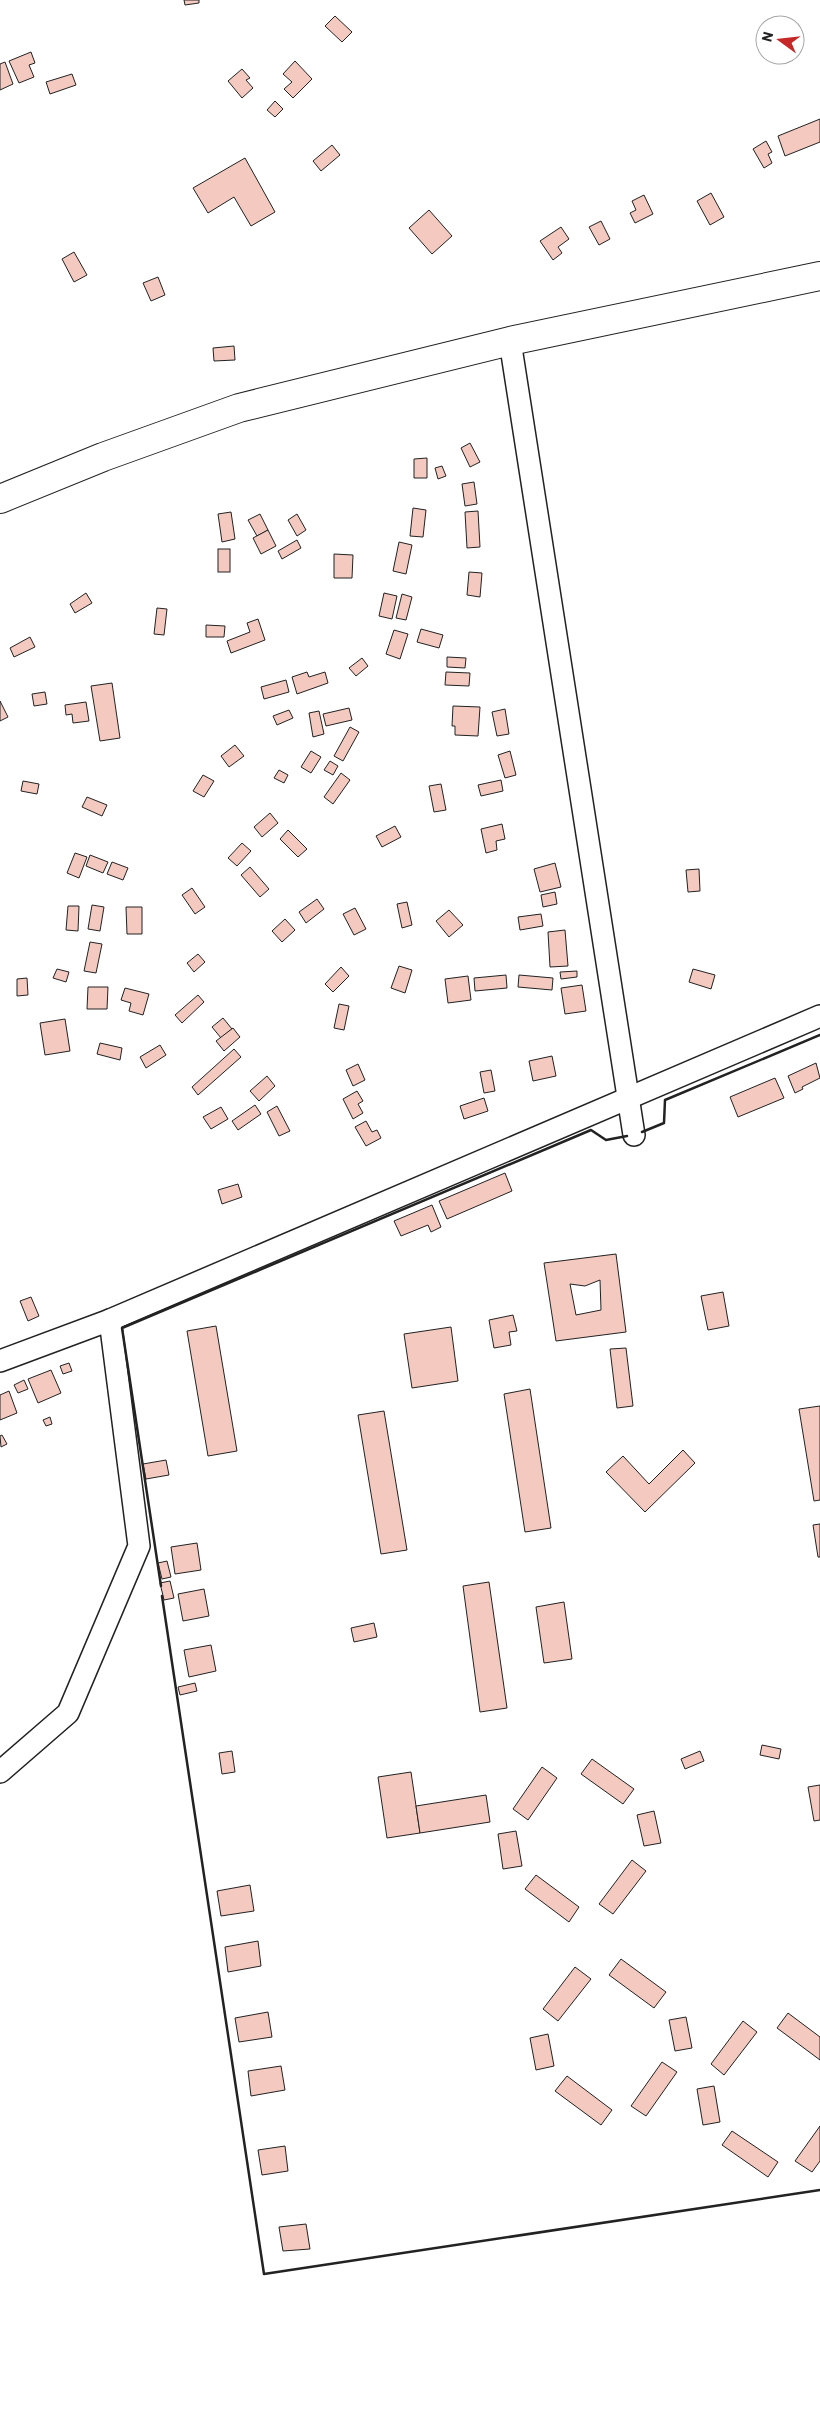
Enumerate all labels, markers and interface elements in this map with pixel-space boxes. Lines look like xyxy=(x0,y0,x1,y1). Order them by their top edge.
north arrow xyxy=(755,15,805,65)
text: N xyxy=(758,30,776,43)

